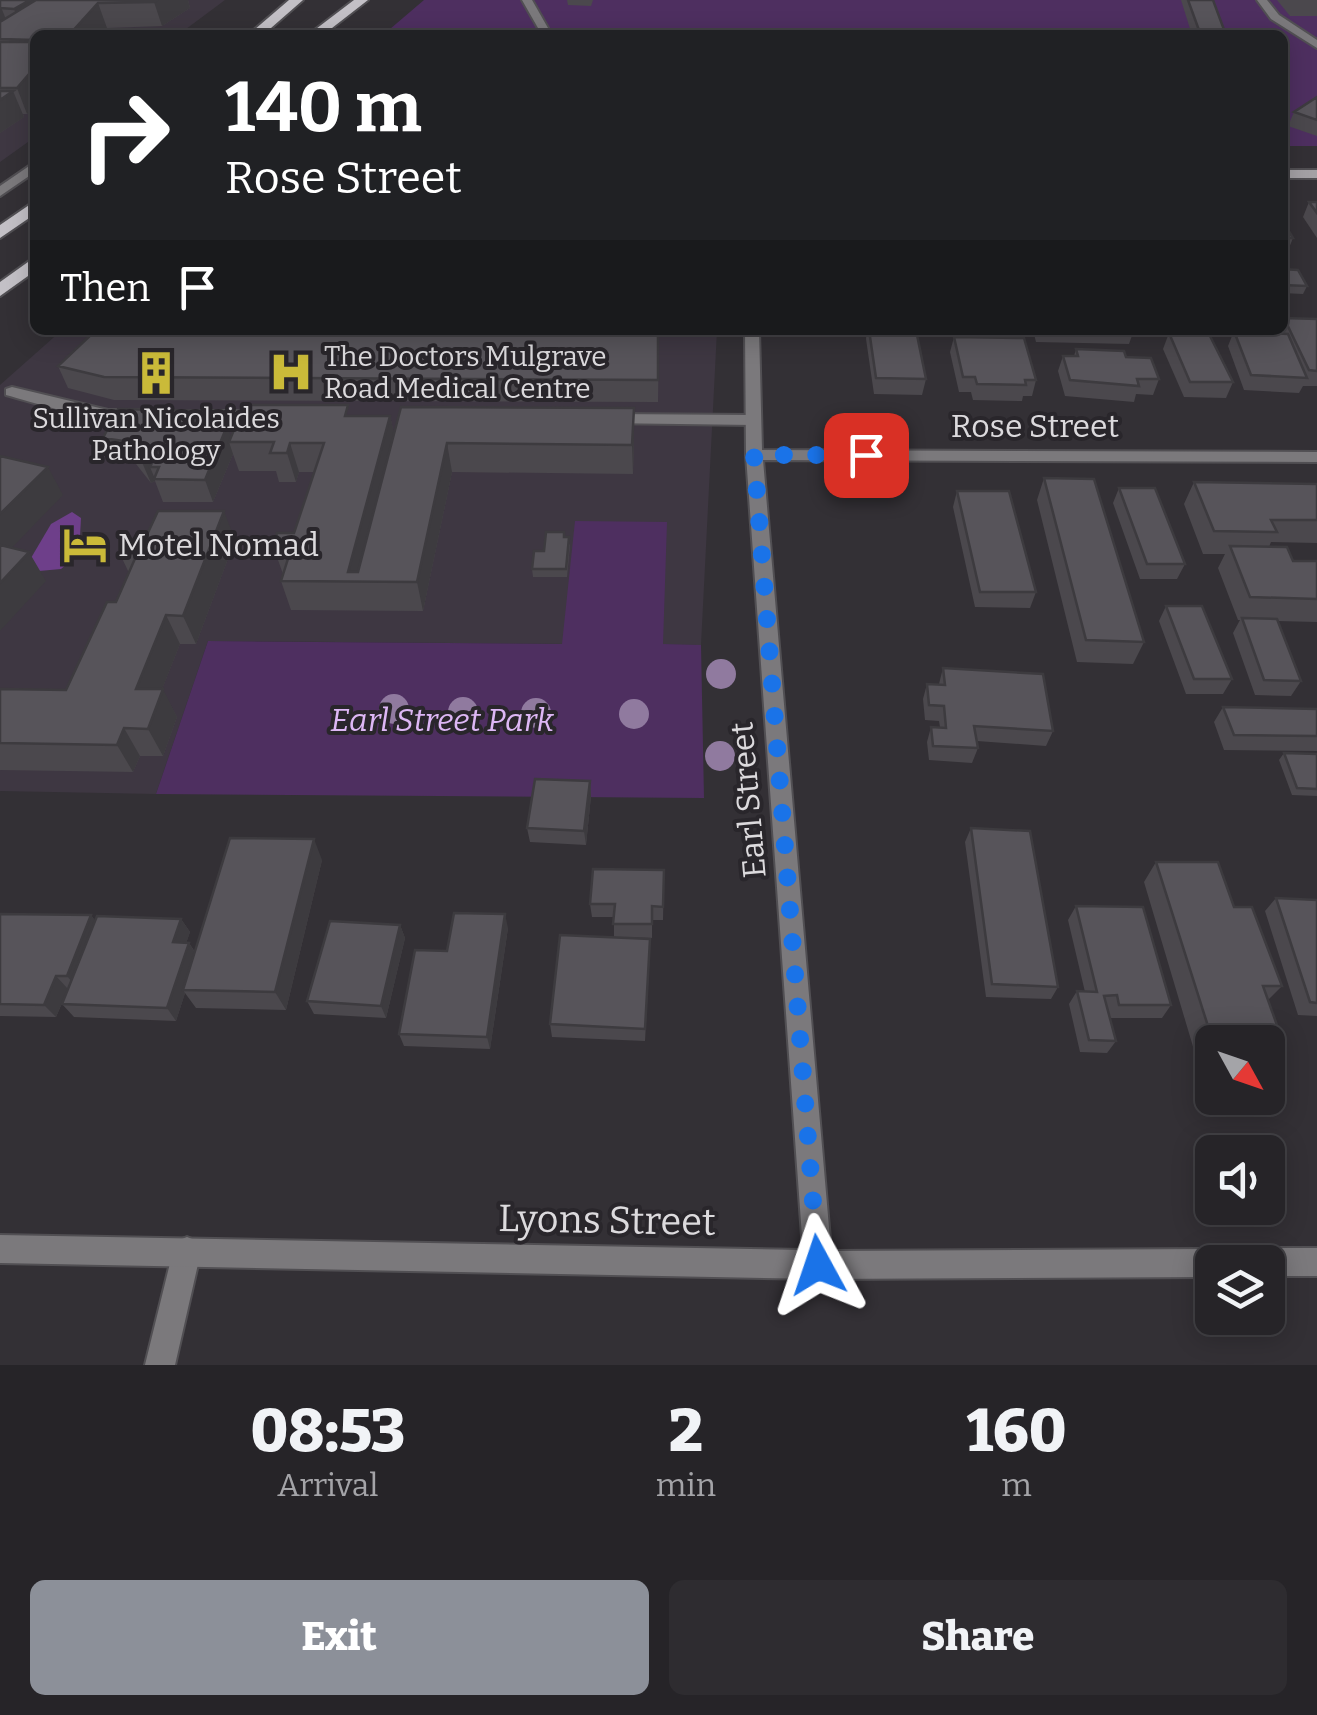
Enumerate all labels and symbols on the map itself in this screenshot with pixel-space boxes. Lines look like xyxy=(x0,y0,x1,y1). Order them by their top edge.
place label: The Doctors Mulgrave Road Medical Centre xyxy=(324,340,607,405)
hospital icon: The Doctors Mulgrave Road Medical Centre xyxy=(267,348,315,396)
building icon: Sullivan Nicolaides Pathology xyxy=(132,349,180,397)
place label: Sullivan Nicolaides Pathology xyxy=(32,402,280,467)
street label: Rose Street xyxy=(951,407,1120,445)
pin xyxy=(824,413,909,498)
hotel icon: Motel Nomad xyxy=(61,521,109,569)
place label: Motel Nomad xyxy=(118,526,319,564)
park label: Earl Street Park xyxy=(330,701,554,739)
street label: Earl Street xyxy=(722,720,774,880)
north arrow xyxy=(1195,1025,1285,1115)
street label: Lyons Street xyxy=(498,1195,716,1245)
position arrow xyxy=(766,1213,870,1317)

